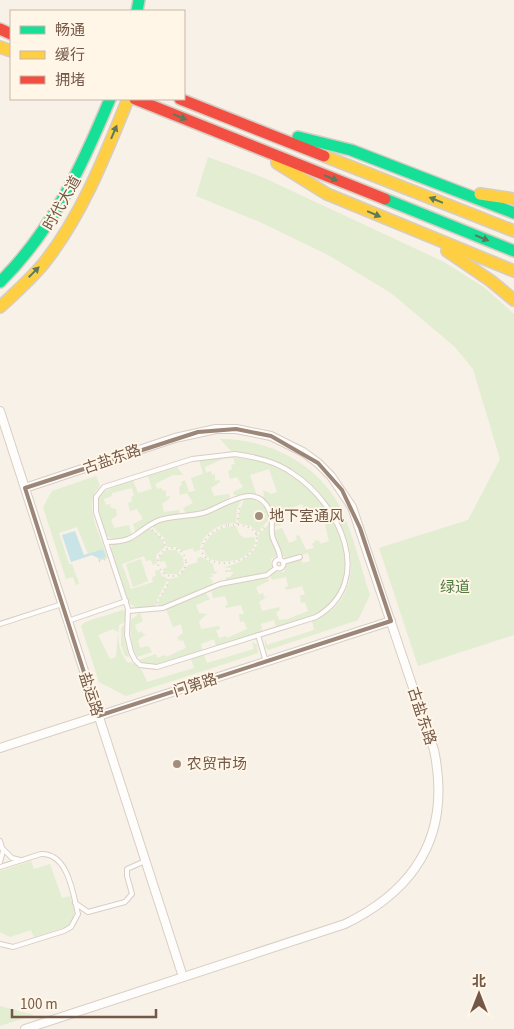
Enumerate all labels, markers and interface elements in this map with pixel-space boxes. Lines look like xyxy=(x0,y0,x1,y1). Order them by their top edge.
legend xyxy=(10,10,185,100)
text: 畅通 xyxy=(55,20,85,41)
text: 缓行 xyxy=(55,45,85,66)
text: 拥堵 xyxy=(55,70,85,91)
one-way arrow xyxy=(173,113,188,121)
one-way arrow xyxy=(111,125,119,139)
street label: 时代大道 xyxy=(38,172,87,234)
one-way arrow xyxy=(324,174,338,182)
one-way arrow xyxy=(429,195,443,203)
one-way arrow xyxy=(367,211,382,219)
one-way arrow xyxy=(474,235,489,242)
one-way arrow xyxy=(28,267,40,279)
street label: 古盐东路 xyxy=(80,440,144,479)
place label: 地下室通风 xyxy=(269,506,344,527)
marker: 地下室通风 xyxy=(253,510,265,522)
park label: 绿道 xyxy=(440,577,470,598)
street label: 门第路 xyxy=(171,669,220,702)
street label: 盐运路 xyxy=(74,670,107,719)
street label: 古盐东路 xyxy=(402,684,441,748)
place label: 农贸市场 xyxy=(187,754,247,775)
marker: 农贸市场 xyxy=(171,758,183,770)
north arrow xyxy=(454,969,504,1019)
text: 北 xyxy=(472,972,486,992)
scale bar xyxy=(12,986,156,1018)
text: 100 m xyxy=(20,994,58,1015)

